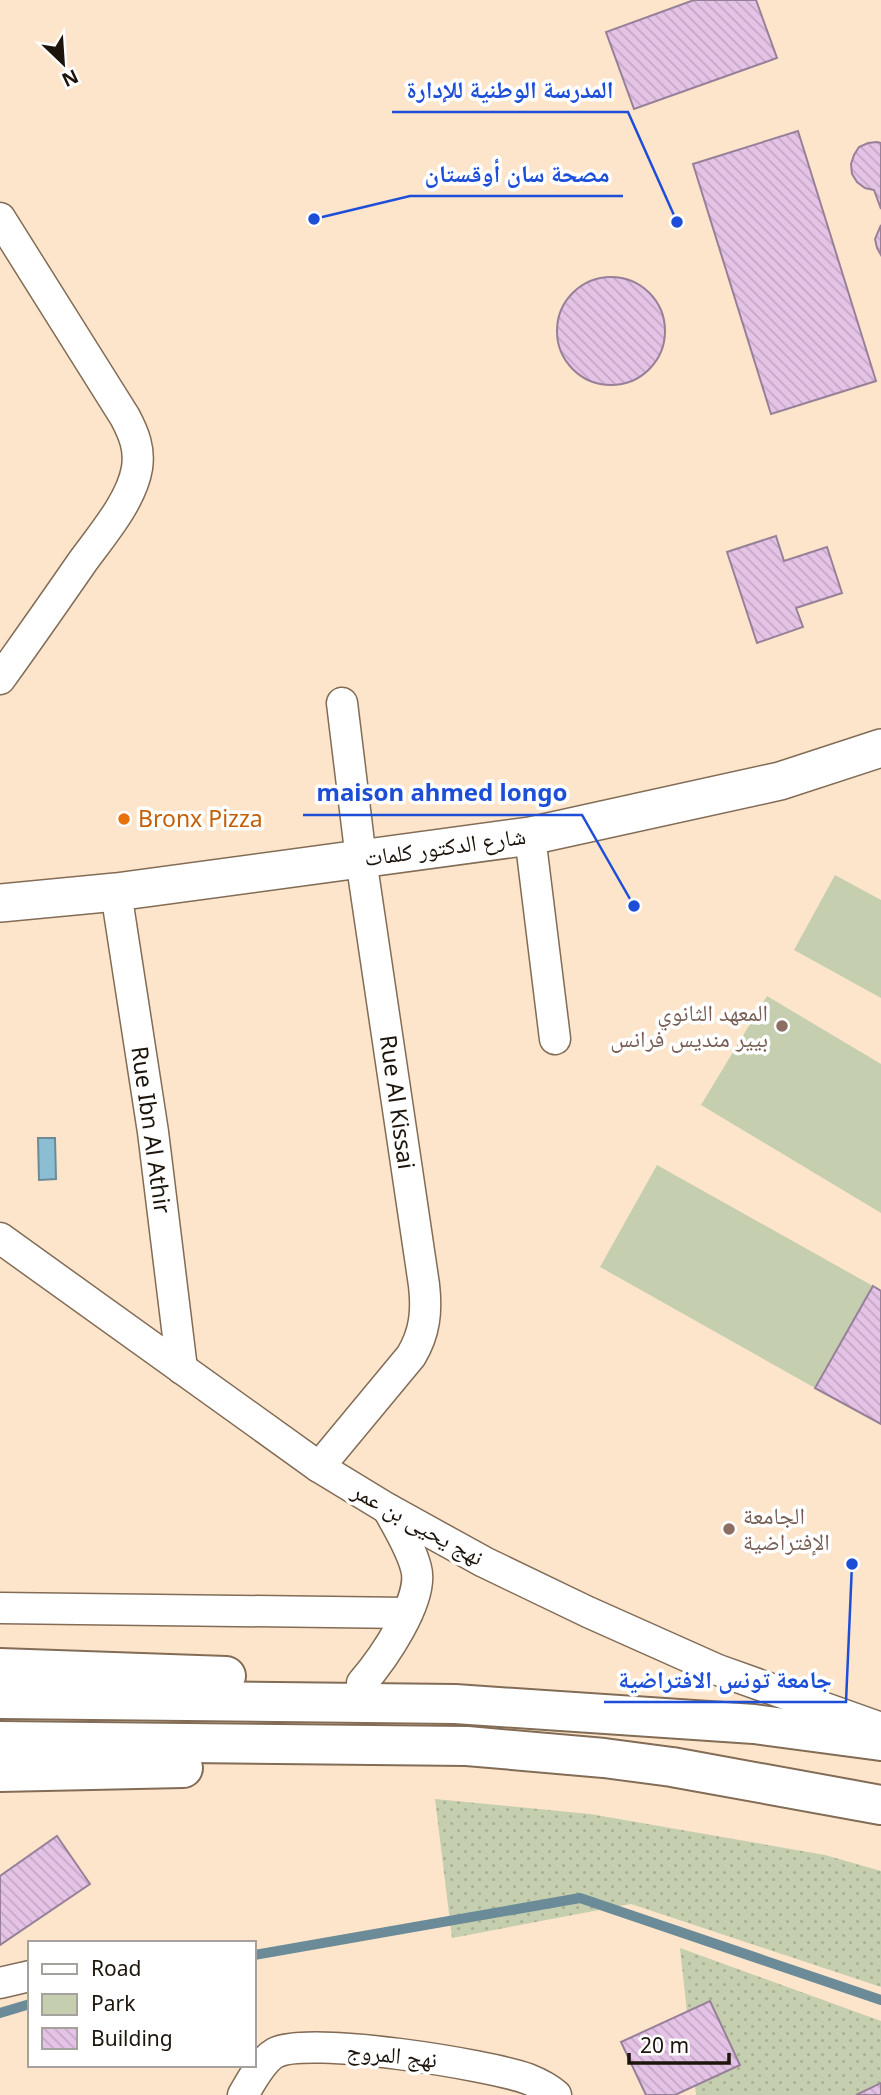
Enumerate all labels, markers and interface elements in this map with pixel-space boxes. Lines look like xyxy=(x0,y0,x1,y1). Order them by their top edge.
north arrow xyxy=(28,28,98,98)
text: N xyxy=(58,63,83,93)
callout: المدرسة الوطنية للإدارة xyxy=(392,67,628,112)
text: المدرسة الوطنية للإدارة xyxy=(406,72,614,105)
callout: مصحة سان أوقستان xyxy=(410,151,623,196)
text: مصحة سان أوقستان xyxy=(424,156,610,189)
callout: maison ahmed longo xyxy=(303,770,582,815)
text: maison ahmed longo xyxy=(317,775,567,808)
place label: Bronx Pizza xyxy=(138,802,263,834)
marker: Bronx Pizza xyxy=(116,811,132,827)
street label: شارع الدكتور كلمات xyxy=(362,819,528,873)
place label: المعهد الثانوي بيير منديس فرانس xyxy=(610,996,768,1054)
marker: المعهد الثانوي بيير منديس فرانس xyxy=(774,1018,790,1034)
street label: Rue Al Kissai xyxy=(373,1033,423,1171)
street label: Rue Ibn Al Athir xyxy=(124,1044,180,1216)
street label: نهج يحيى بن عمر xyxy=(346,1473,490,1572)
place label: الجامعة الإفتراضية xyxy=(743,1499,830,1557)
marker: الجامعة الإفتراضية xyxy=(721,1521,737,1537)
callout: جامعة تونس الافتراضية xyxy=(604,1657,846,1702)
text: جامعة تونس الافتراضية xyxy=(618,1662,832,1695)
legend xyxy=(28,1941,256,2067)
text: Road xyxy=(91,1954,141,1982)
text: Park xyxy=(91,1989,136,2017)
scale bar xyxy=(629,2022,729,2066)
text: Building xyxy=(91,2024,173,2052)
text: 20 m xyxy=(640,2031,689,2059)
street label: نهج المروج xyxy=(345,2033,439,2075)

